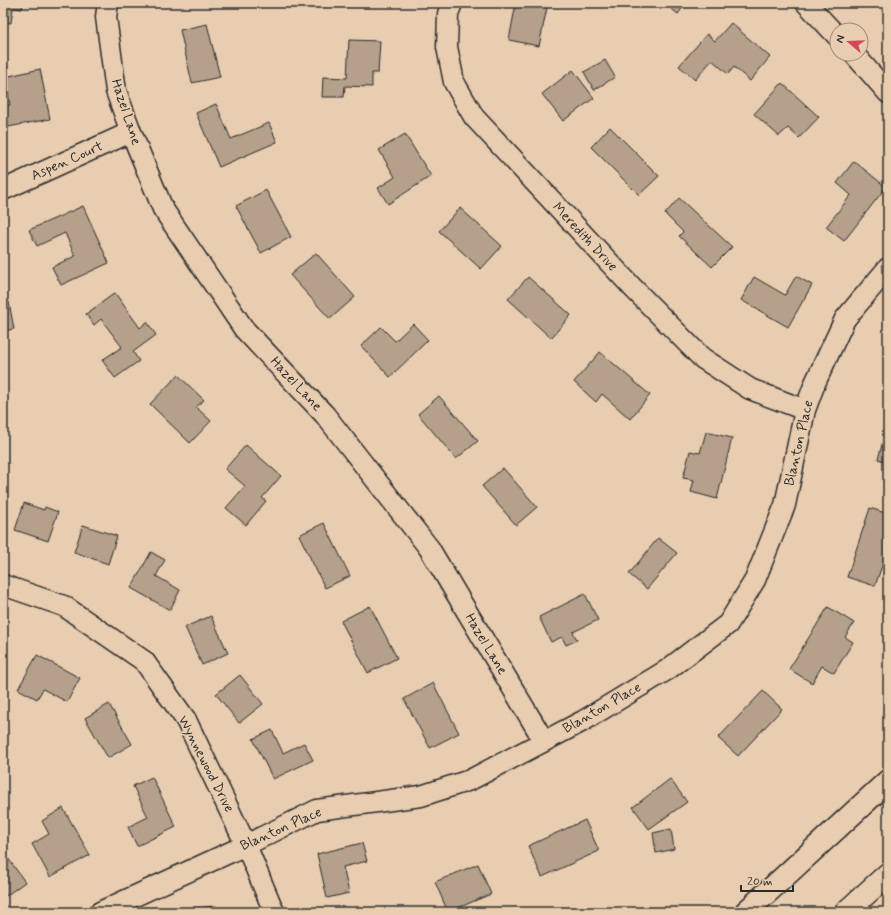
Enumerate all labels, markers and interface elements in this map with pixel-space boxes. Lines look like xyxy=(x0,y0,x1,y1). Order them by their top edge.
north arrow xyxy=(829,22,869,62)
text: N xyxy=(833,33,848,45)
street label: Hazel Lane xyxy=(107,77,145,147)
street label: Aspen Court xyxy=(28,137,106,185)
street label: Meredith Drive xyxy=(548,199,622,275)
street label: Hazel Lane xyxy=(266,353,326,415)
street label: Blanton Place xyxy=(780,398,818,488)
street label: Hazel Lane xyxy=(461,610,511,678)
street label: Blanton Place xyxy=(560,678,644,738)
street label: Wynnewood Drive xyxy=(174,713,238,815)
street label: Blanton Place xyxy=(237,803,325,855)
scale bar xyxy=(741,867,793,893)
text: 20 m xyxy=(747,874,773,890)

